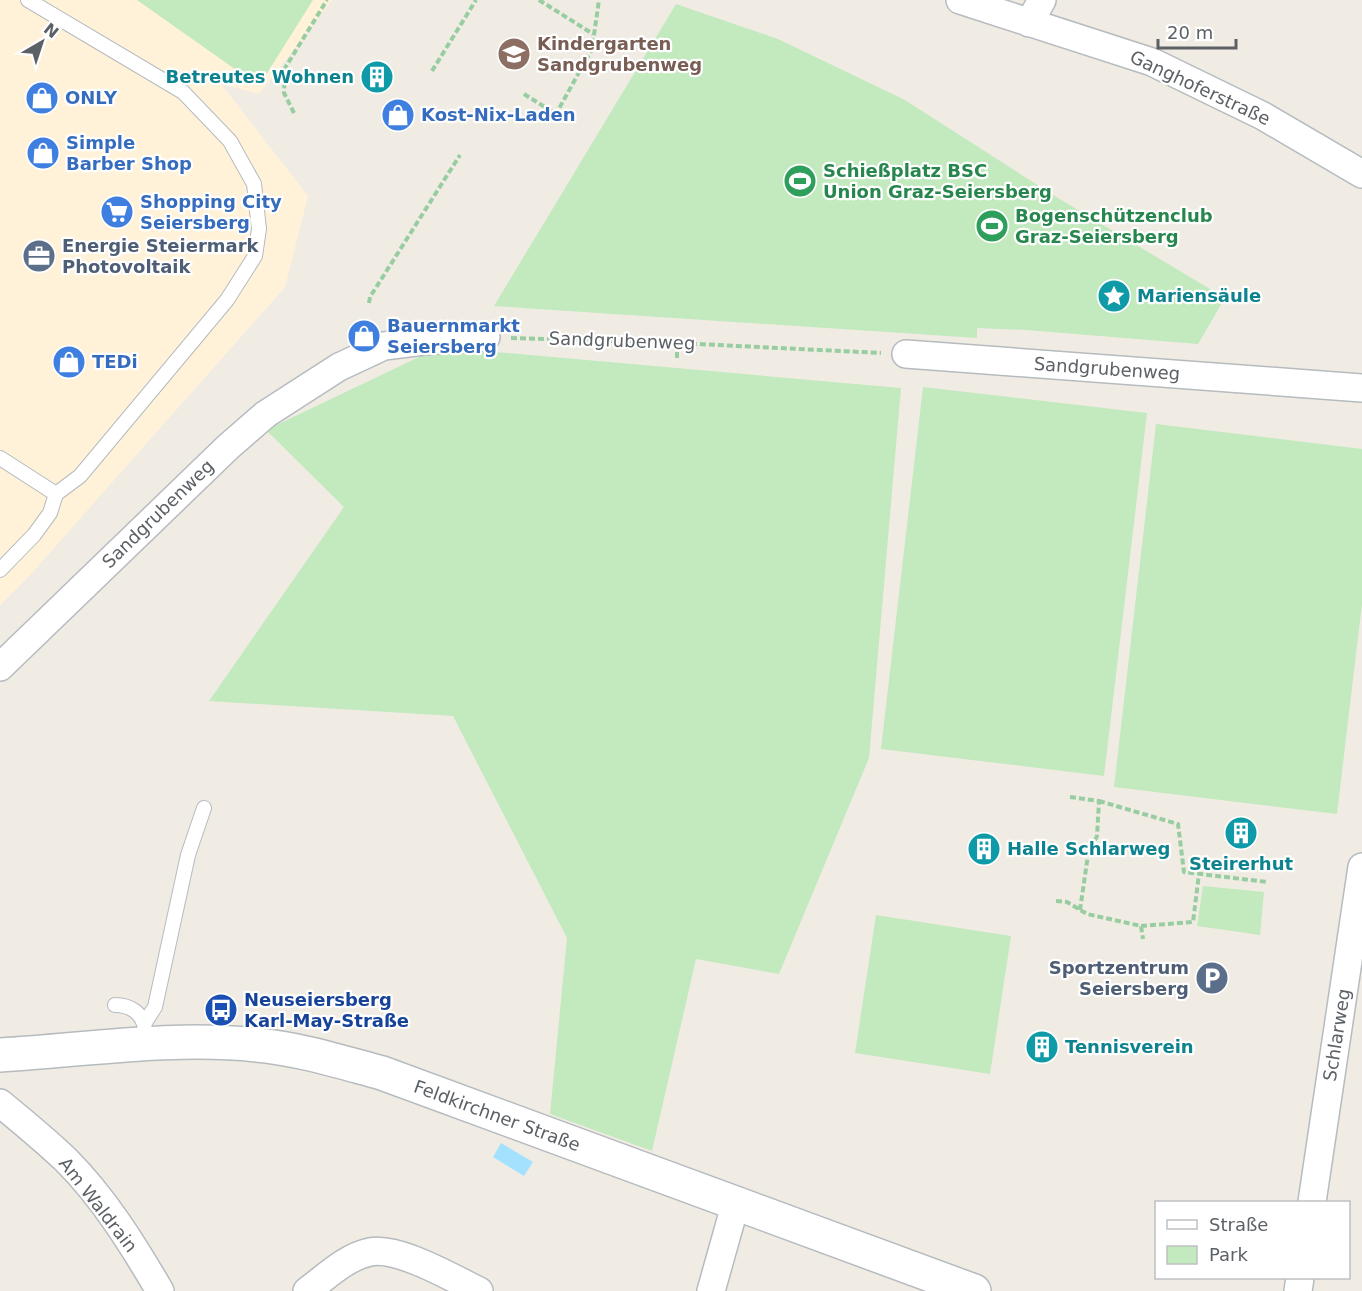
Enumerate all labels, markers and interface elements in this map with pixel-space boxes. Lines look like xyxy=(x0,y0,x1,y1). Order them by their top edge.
north arrow xyxy=(12,12,72,72)
scale bar xyxy=(1158,12,1236,50)
text: N xyxy=(40,19,62,42)
text: 20 m xyxy=(1167,22,1213,43)
place label: Kindergarten Sandgrubenweg xyxy=(537,33,702,75)
school or university icon: Kindergarten Sandgrubenweg xyxy=(496,36,532,72)
street label: Ganghoferstraße xyxy=(1127,46,1274,129)
building icon: Betreutes Wohnen xyxy=(359,59,395,95)
place label: Betreutes Wohnen xyxy=(166,66,354,87)
shop icon: ONLY xyxy=(24,80,60,116)
place label: ONLY xyxy=(65,87,118,108)
shop icon: Kost-Nix-Laden xyxy=(380,97,416,133)
place label: Kost-Nix-Laden xyxy=(421,104,576,125)
place label: Simple Barber Shop xyxy=(66,132,192,174)
shop icon: Simple Barber Shop xyxy=(25,135,61,171)
place label: Schießplatz BSC Union Graz-Seiersberg xyxy=(823,160,1052,202)
sports icon: Schießplatz BSC Union Graz-Seiersberg xyxy=(782,163,818,199)
place label: Shopping City Seiersberg xyxy=(140,191,282,233)
supermarket icon: Shopping City Seiersberg xyxy=(99,194,135,230)
place label: Bogenschützenclub Graz-Seiersberg xyxy=(1015,205,1213,247)
sports icon: Bogenschützenclub Graz-Seiersberg xyxy=(974,208,1010,244)
place label: Energie Steiermark Photovoltaik xyxy=(62,235,260,277)
office icon: Energie Steiermark Photovoltaik xyxy=(21,238,57,274)
place icon: Mariensäule xyxy=(1096,278,1132,314)
place label: Mariensäule xyxy=(1137,285,1261,306)
place label: Bauernmarkt Seiersberg xyxy=(387,315,520,357)
shop icon: Bauernmarkt Seiersberg xyxy=(346,318,382,354)
street label: Sandgrubenweg xyxy=(548,327,696,354)
shop icon: TEDi xyxy=(51,344,87,380)
place label: TEDi xyxy=(92,351,138,372)
street label: Sandgrubenweg xyxy=(1033,353,1181,384)
street label: Sandgrubenweg xyxy=(98,455,218,572)
building icon: Steirerhut xyxy=(1223,815,1259,851)
building icon: Halle Schlarweg xyxy=(966,831,1002,867)
place label: Halle Schlarweg xyxy=(1007,838,1170,859)
place label: Steirerhut xyxy=(1189,853,1293,874)
place label: Sportzentrum Seiersberg xyxy=(1049,957,1189,999)
parking icon: Sportzentrum Seiersberg xyxy=(1194,960,1230,996)
street label: Schlarweg xyxy=(1319,987,1354,1083)
place label: Neuseiersberg Karl-May-Straße xyxy=(244,989,409,1031)
bus stop icon: Neuseiersberg Karl-May-Straße xyxy=(203,992,239,1028)
building icon: Tennisverein xyxy=(1024,1029,1060,1065)
place label: Tennisverein xyxy=(1065,1036,1194,1057)
street label: Feldkirchner Straße xyxy=(411,1076,583,1155)
street label: Am Waldrain xyxy=(55,1153,142,1256)
legend xyxy=(1155,1201,1350,1279)
text: Straße xyxy=(1209,1214,1268,1235)
text: Park xyxy=(1209,1244,1248,1265)

